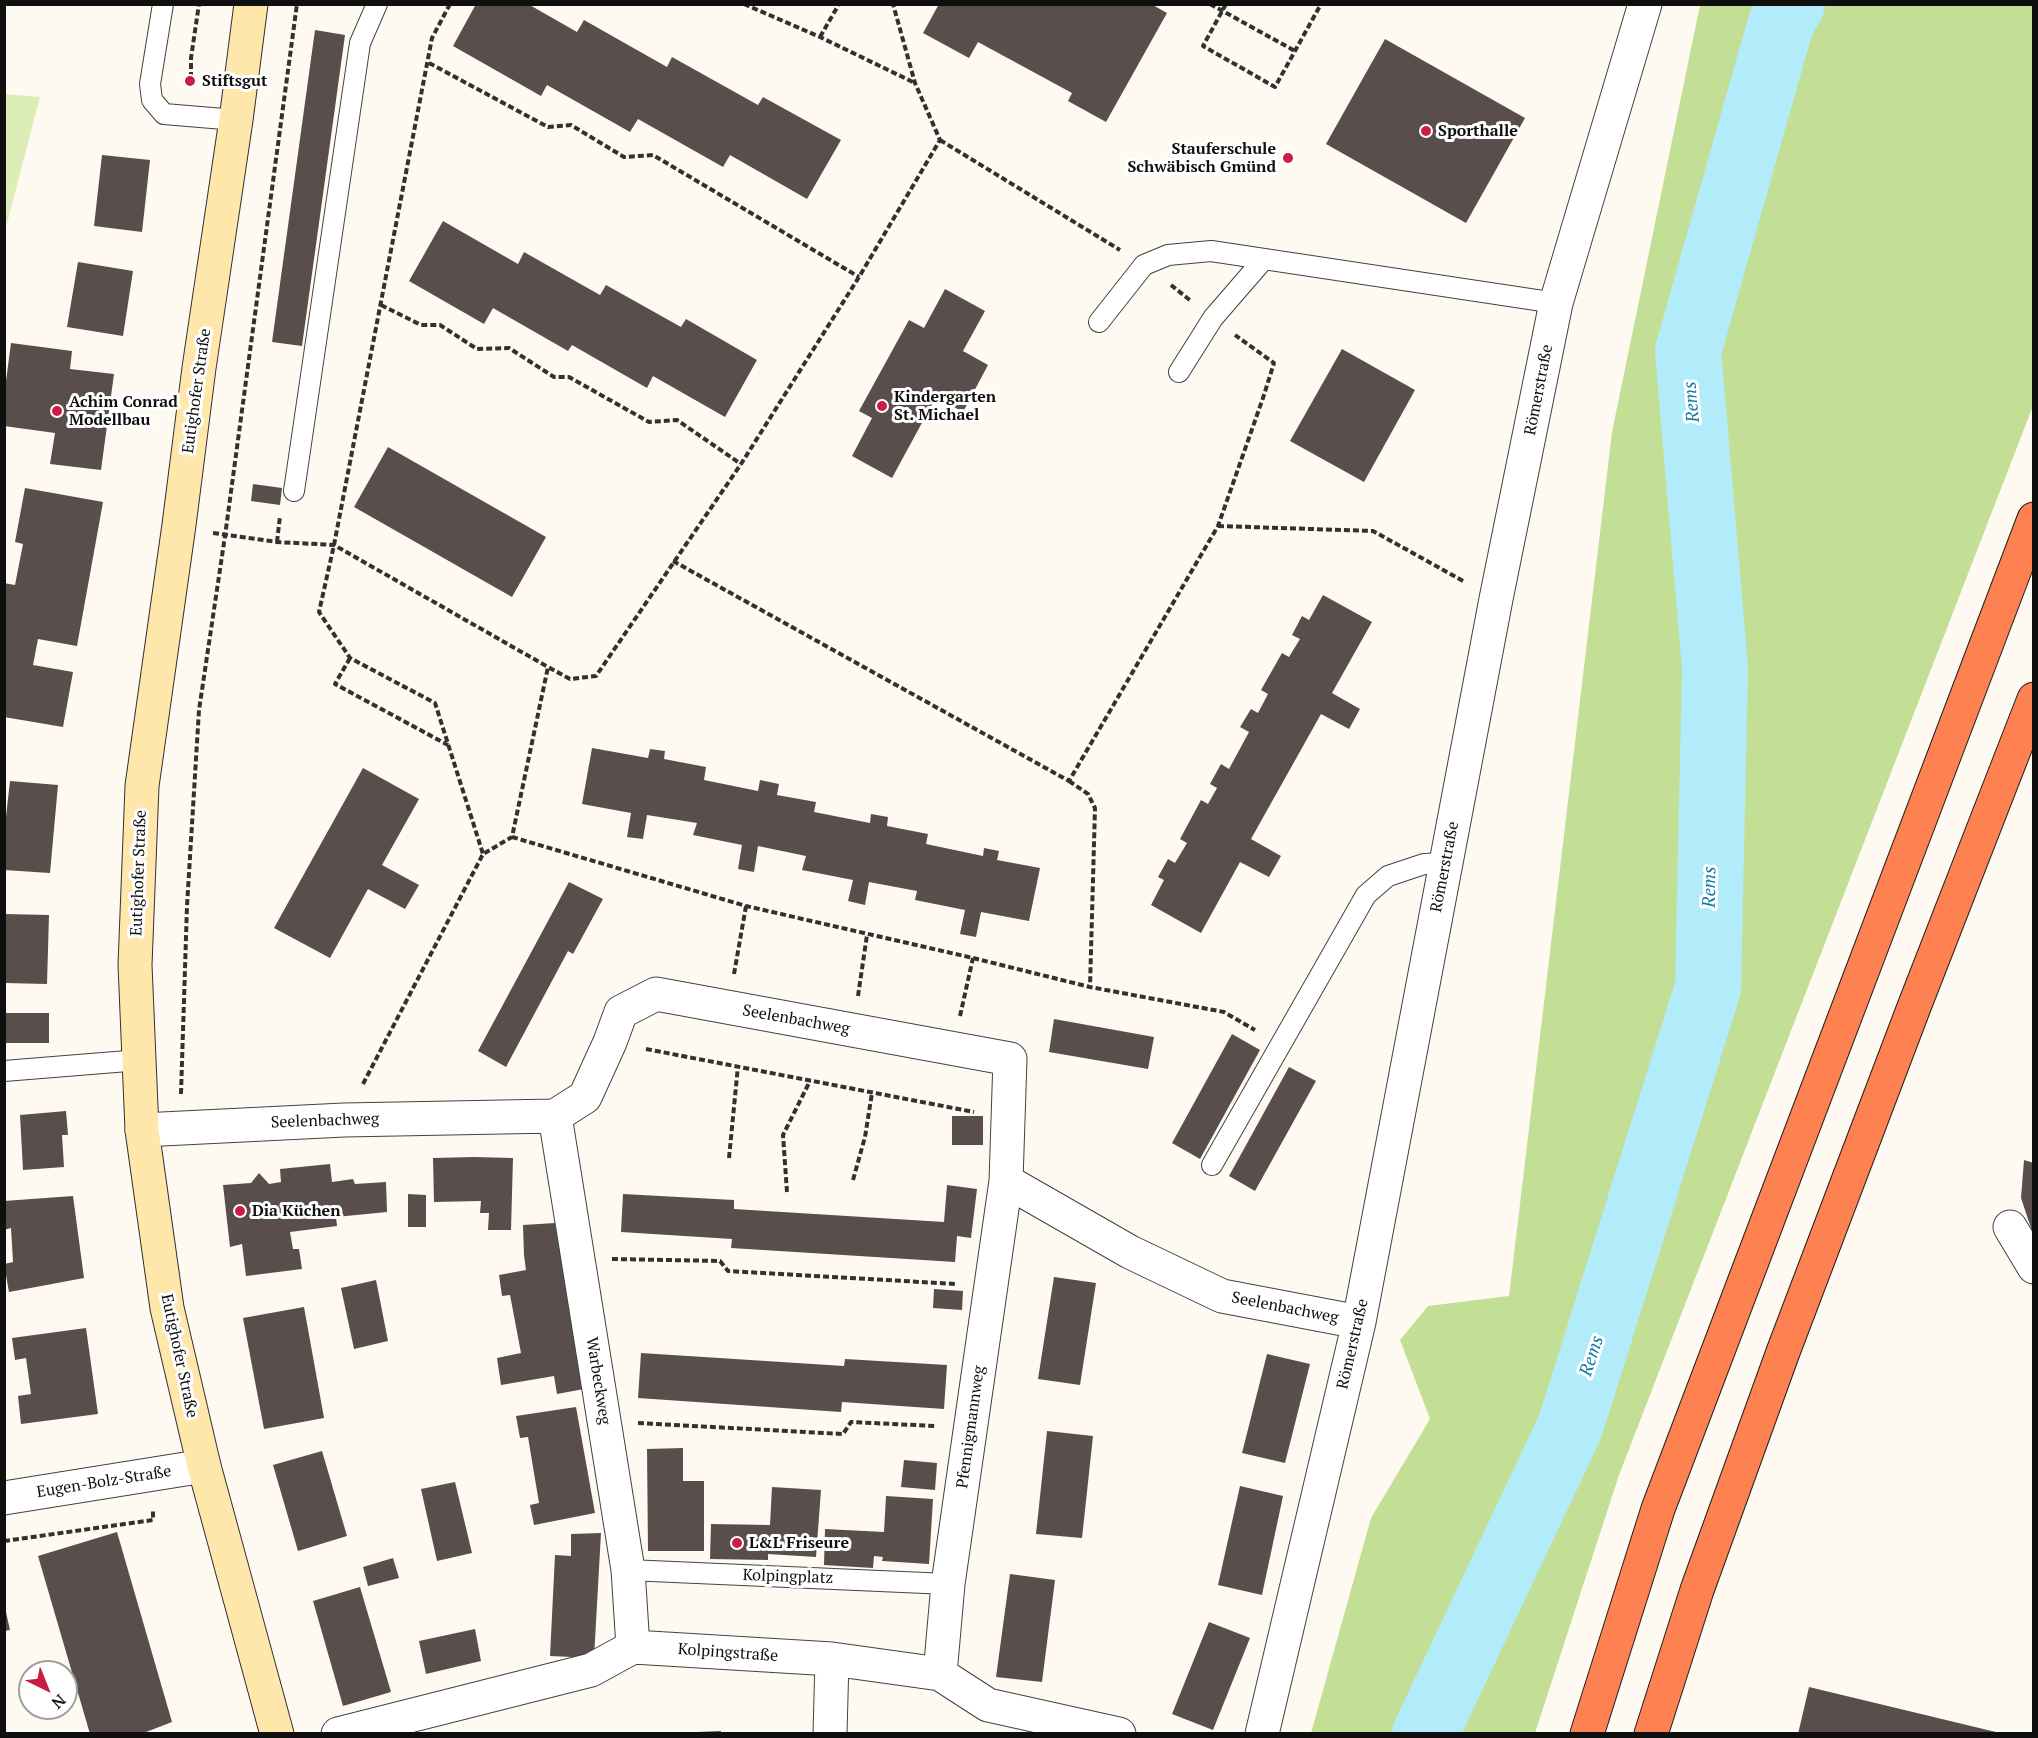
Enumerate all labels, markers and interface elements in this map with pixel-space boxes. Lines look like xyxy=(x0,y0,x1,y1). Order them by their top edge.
place label: Stiftsgut xyxy=(202,71,267,91)
marker: Stiftsgut xyxy=(183,74,197,88)
place label: Sporthalle xyxy=(1438,121,1518,141)
marker: Sporthalle xyxy=(1419,124,1433,138)
place label: Stauferschule Schwäbisch Gmünd xyxy=(1127,139,1276,177)
marker: Stauferschule Schwäbisch Gmünd xyxy=(1281,151,1295,165)
street label: Eutighofer Straße xyxy=(179,327,215,455)
street label: Römerstraße xyxy=(1521,343,1557,437)
water label: Rems xyxy=(1679,381,1705,423)
place label: Kindergarten St. Michael xyxy=(894,387,996,425)
place label: Achim Conrad Modellbau xyxy=(69,392,178,430)
marker: Kindergarten St. Michael xyxy=(875,399,889,413)
marker: Achim Conrad Modellbau xyxy=(50,404,64,418)
street label: Eutighofer Straße xyxy=(127,810,151,936)
street label: Römerstraße xyxy=(1427,820,1463,914)
water label: Rems xyxy=(1699,866,1721,908)
street label: Seelenbachweg xyxy=(741,1001,851,1039)
street label: Seelenbachweg xyxy=(270,1110,380,1132)
place label: Dia Küchen xyxy=(252,1201,341,1221)
marker: Dia Küchen xyxy=(233,1204,247,1218)
street label: Seelenbachweg xyxy=(1230,1288,1340,1328)
street label: Eutighofer Straße xyxy=(156,1292,202,1420)
street label: Römerstraße xyxy=(1333,1297,1373,1391)
water label: Rems xyxy=(1575,1333,1609,1379)
street label: Warbeckweg xyxy=(582,1336,614,1426)
street label: Pfennigmannweg xyxy=(953,1364,989,1490)
street label: Eugen-Bolz-Straße xyxy=(35,1462,173,1502)
place label: L&L Friseure xyxy=(749,1533,849,1553)
marker: L&L Friseure xyxy=(730,1536,744,1550)
street label: Kolpingplatz xyxy=(742,1566,834,1588)
street label: Kolpingstraße xyxy=(677,1640,779,1666)
north arrow xyxy=(18,1660,78,1720)
text: N xyxy=(47,1690,71,1714)

